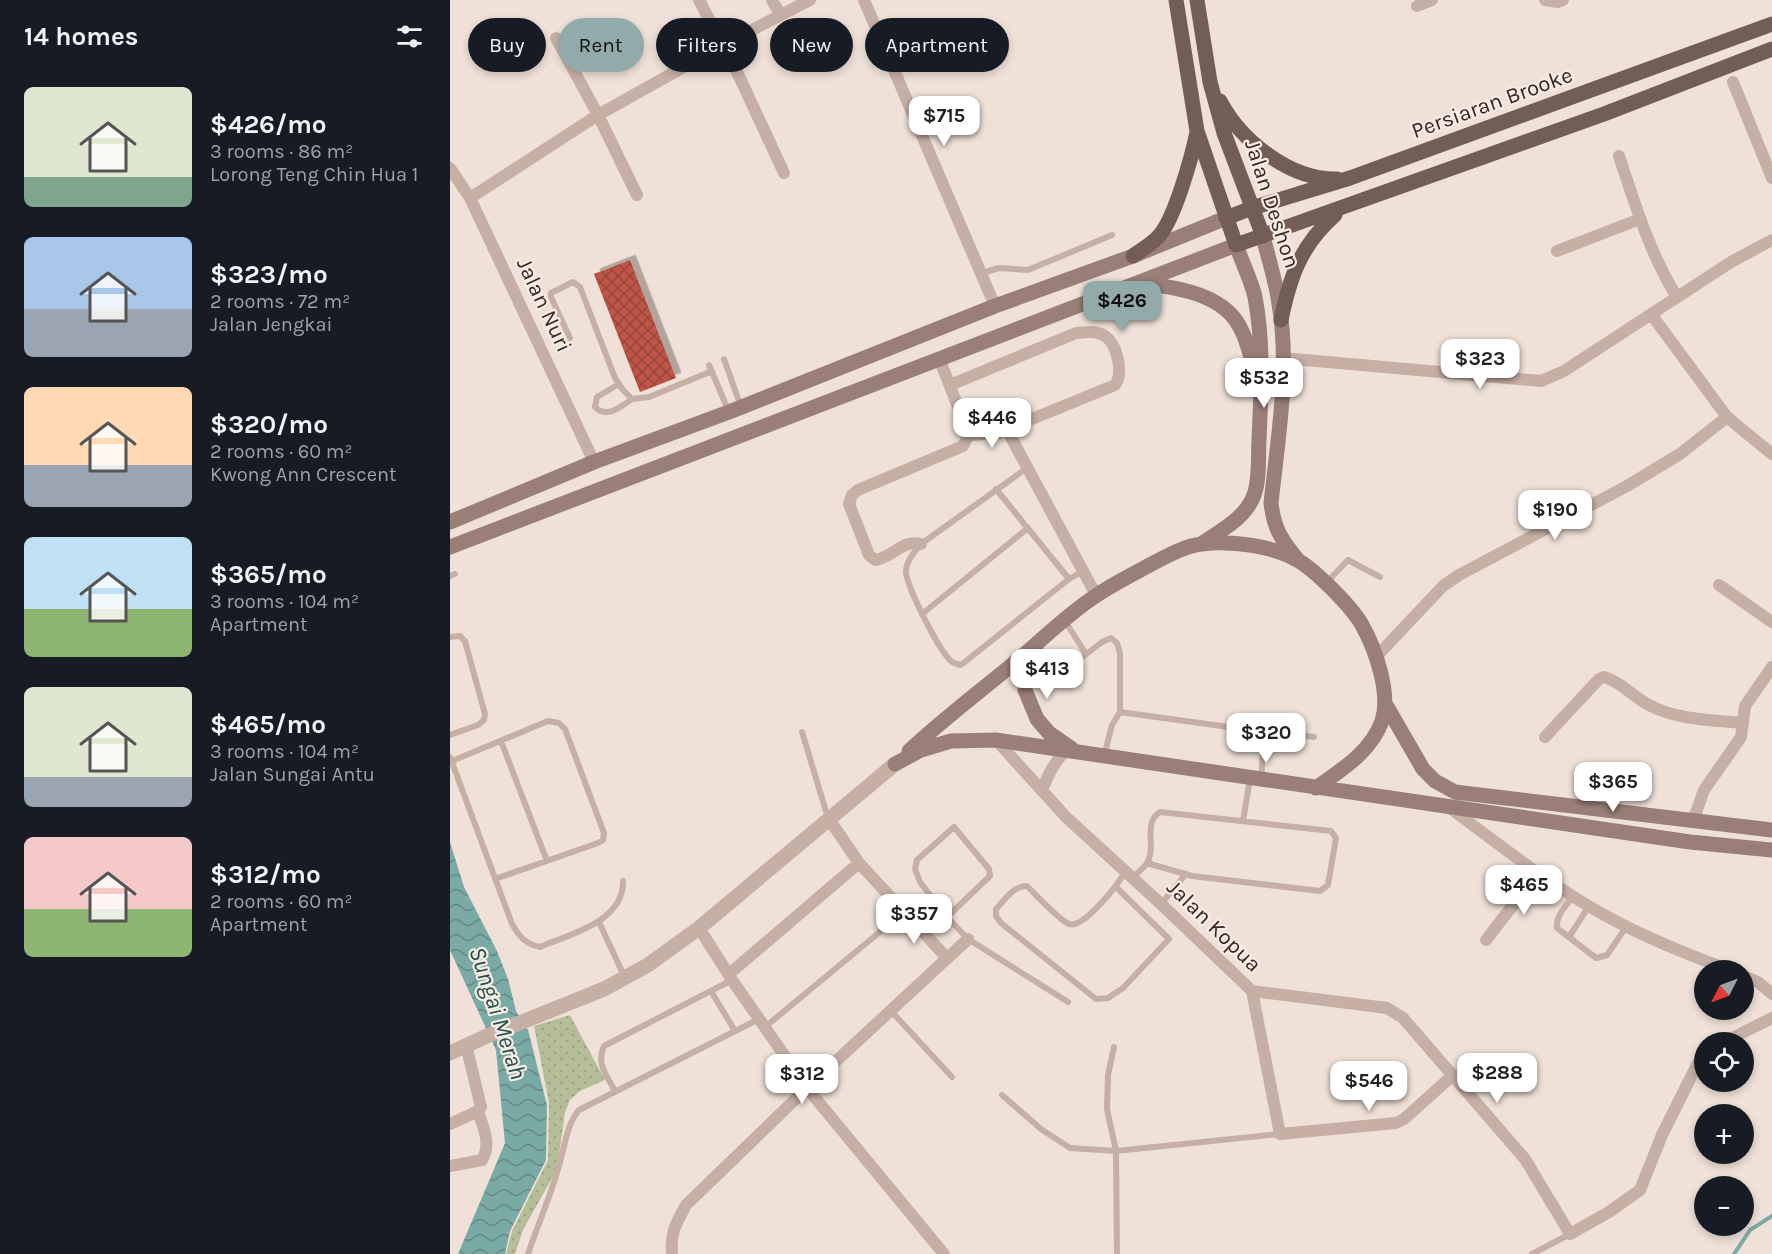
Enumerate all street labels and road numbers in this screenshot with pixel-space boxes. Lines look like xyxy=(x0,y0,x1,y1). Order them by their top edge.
street label: Persiaran Brooke xyxy=(1408,62,1576,144)
street label: Jalan Deshon xyxy=(1239,136,1305,272)
street label: Jalan Nuri xyxy=(511,254,577,356)
street label: Jalan Kopua xyxy=(1161,874,1267,978)

